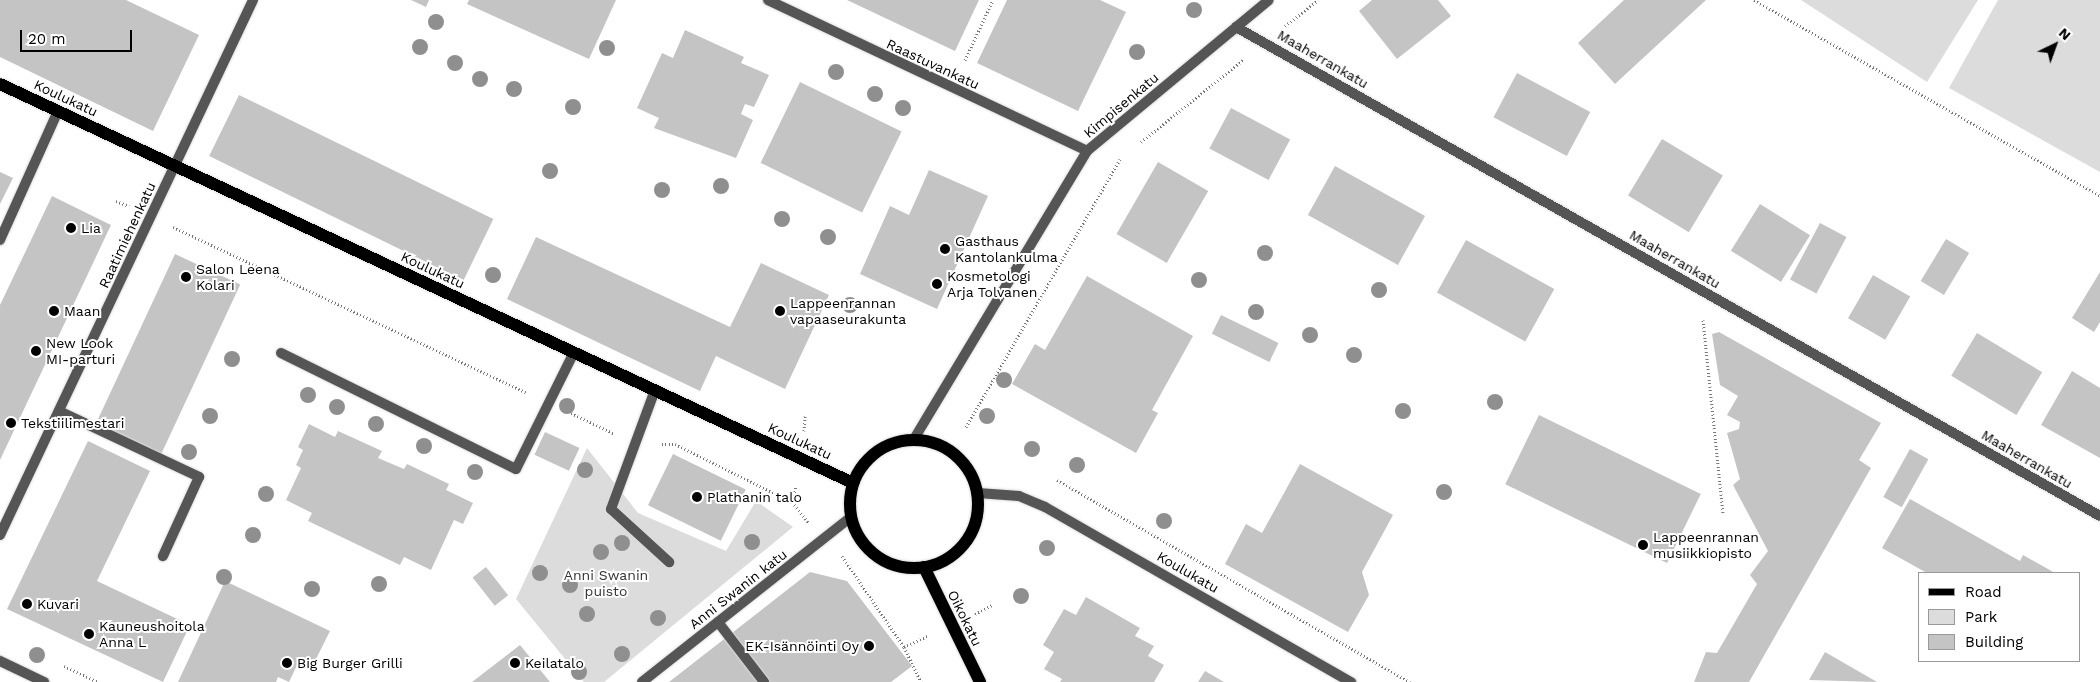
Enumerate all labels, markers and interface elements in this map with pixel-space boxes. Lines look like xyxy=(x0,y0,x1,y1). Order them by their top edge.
scale bar xyxy=(22,20,135,52)
north arrow xyxy=(2030,20,2080,70)
text: N xyxy=(2056,24,2074,43)
street label: Maaherrankatu xyxy=(1275,26,1371,92)
text: 20 m xyxy=(28,30,66,48)
street label: Raastuvankatu xyxy=(884,35,982,93)
street label: Kimpisenkatu xyxy=(1080,69,1162,141)
street label: Koulukatu xyxy=(31,76,101,120)
street label: Raatimiehenkatu xyxy=(95,179,159,291)
place label: Lia xyxy=(81,220,101,236)
marker: Lia xyxy=(65,222,77,234)
street label: Maaherrankatu xyxy=(1627,226,1723,292)
place label: Gasthaus Kantolankulma xyxy=(955,233,1058,266)
marker: Gasthaus Kantolankulma xyxy=(939,243,951,255)
street label: Koulukatu xyxy=(398,248,468,292)
place label: Salon Leena Kolari xyxy=(196,261,280,294)
place label: Kosmetologi Arja Tolvanen xyxy=(947,268,1038,300)
marker: Salon Leena Kolari xyxy=(180,271,192,283)
marker: Kosmetologi Arja Tolvanen xyxy=(931,278,943,290)
place label: Lappeenrannan vapaaseurakunta xyxy=(790,295,906,328)
place label: Maan xyxy=(64,303,100,319)
marker: Maan xyxy=(48,305,60,317)
marker: Lappeenrannan vapaaseurakunta xyxy=(774,305,786,317)
place label: New Look MI-parturi xyxy=(46,335,115,368)
marker: New Look MI-parturi xyxy=(30,345,42,357)
place label: Tekstiilimestari xyxy=(21,415,125,431)
marker: Tekstiilimestari xyxy=(5,417,17,429)
street label: Koulukatu xyxy=(765,419,835,463)
street label: Maaherrankatu xyxy=(1979,426,2075,492)
place label: Plathanin talo xyxy=(707,489,802,505)
marker: Plathanin talo xyxy=(691,491,703,503)
place label: Lappeenrannan musiikkiopisto xyxy=(1653,529,1759,562)
marker: Lappeenrannan musiikkiopisto xyxy=(1637,539,1649,551)
street label: Anni Swanin katu xyxy=(686,546,790,632)
street label: Koulukatu xyxy=(1154,548,1222,596)
park label: Anni Swanin puisto xyxy=(564,567,648,600)
legend xyxy=(1918,572,2080,662)
text: Road xyxy=(1965,583,2002,601)
street label: Oikokatu xyxy=(944,587,986,649)
place label: Kuvari xyxy=(37,596,79,612)
marker: Kuvari xyxy=(21,598,33,610)
text: Park xyxy=(1965,608,1997,626)
place label: Kauneushoitola Anna L xyxy=(99,618,205,650)
marker: Kauneushoitola Anna L xyxy=(83,628,95,640)
text: Building xyxy=(1965,633,2023,651)
place label: EK-Isännöinti Oy xyxy=(745,638,859,654)
marker: EK-Isännöinti Oy xyxy=(863,640,875,652)
place label: Big Burger Grilli xyxy=(297,655,403,671)
place label: Keilatalo xyxy=(525,655,584,671)
marker: Big Burger Grilli xyxy=(281,657,293,669)
marker: Keilatalo xyxy=(509,657,521,669)

